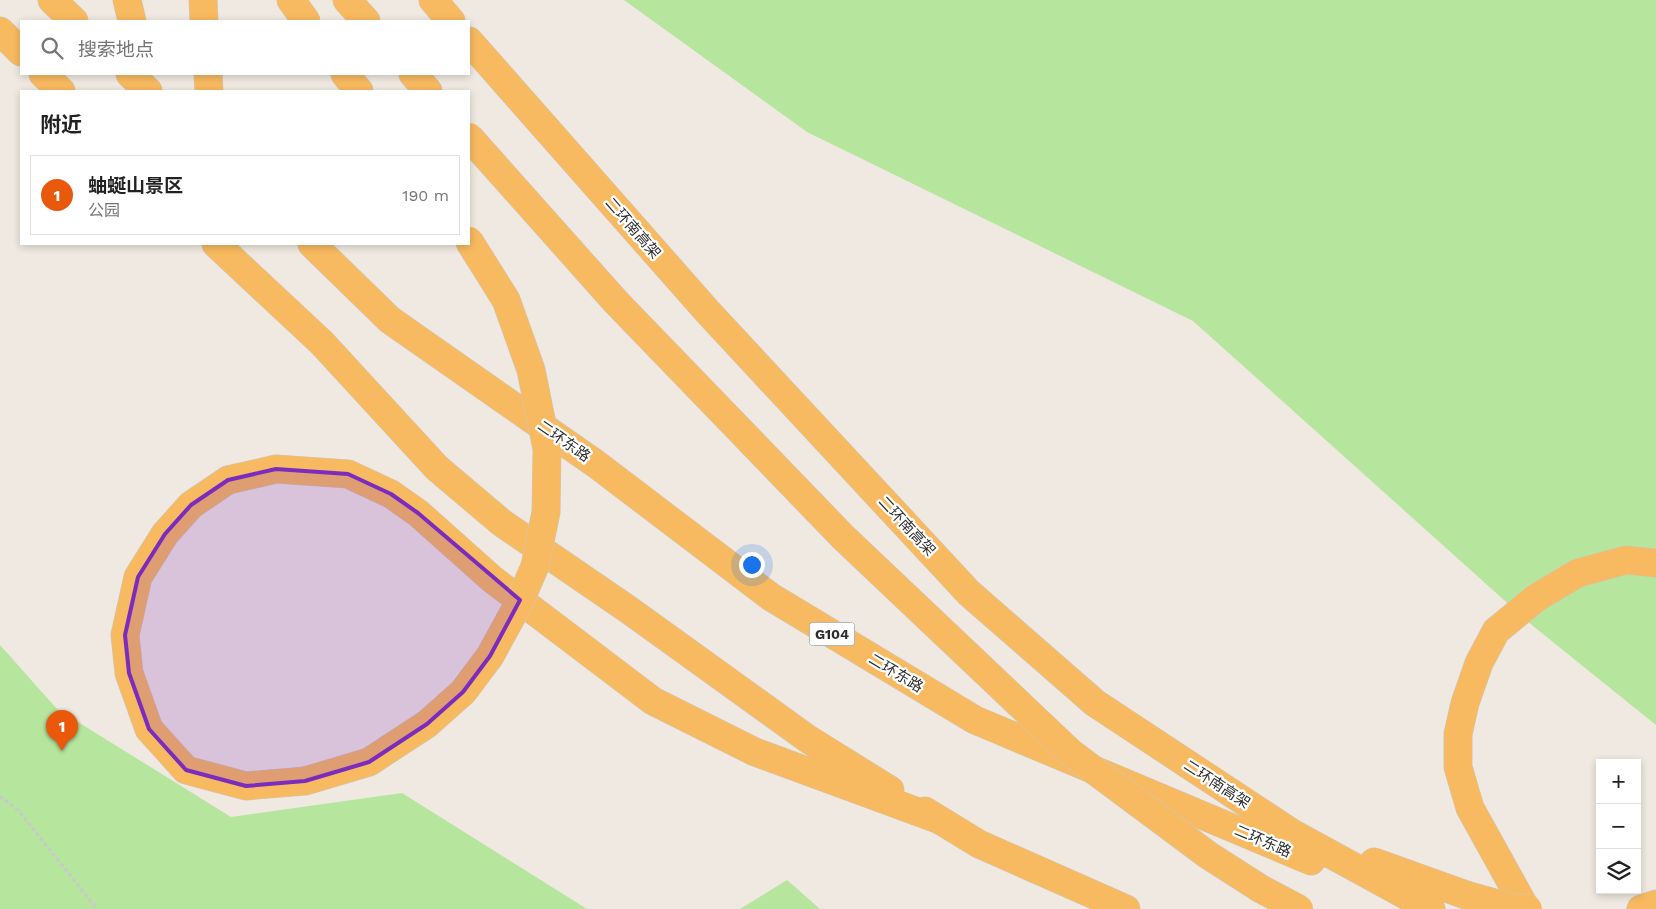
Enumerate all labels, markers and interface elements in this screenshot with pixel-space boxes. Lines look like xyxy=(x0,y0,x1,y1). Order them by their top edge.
search box xyxy=(20,20,470,75)
icon: search xyxy=(38,34,66,62)
text: 搜索地点 xyxy=(78,38,154,61)
text: 附近 xyxy=(40,112,82,137)
text: 蚰蜒山景区 xyxy=(88,174,183,197)
text: 1 xyxy=(54,186,60,205)
text: 190 m xyxy=(402,186,449,205)
street label: 二环南高架 xyxy=(602,194,664,262)
text: 公园 xyxy=(88,201,120,220)
street label: 二环东路 xyxy=(534,416,594,466)
street label: 二环南高架 xyxy=(875,492,939,560)
your location xyxy=(739,552,765,578)
road number: G104 xyxy=(810,622,854,646)
street label: 二环东路 xyxy=(866,650,926,696)
pin: 1 xyxy=(46,710,78,751)
street label: 二环南高架 xyxy=(1181,756,1253,812)
map controls xyxy=(1596,759,1641,894)
button: + xyxy=(1596,759,1641,804)
button: − xyxy=(1596,804,1641,849)
street label: 二环东路 xyxy=(1232,821,1294,861)
button: layers xyxy=(1596,849,1641,894)

